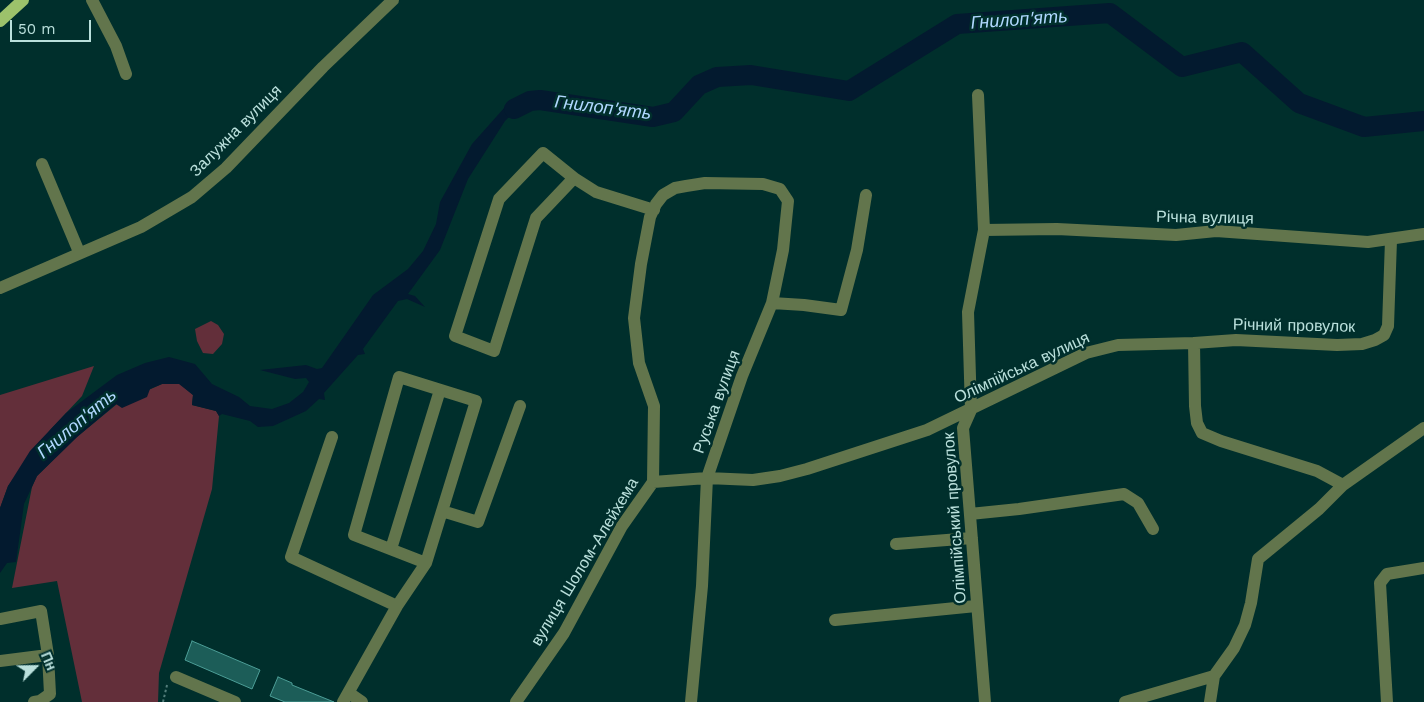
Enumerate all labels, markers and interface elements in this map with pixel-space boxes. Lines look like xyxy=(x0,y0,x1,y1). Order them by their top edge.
water label: Гнилоп'ять xyxy=(970,6,1068,34)
scale bar xyxy=(12,10,94,42)
text: 50 m xyxy=(18,20,55,38)
street label: Залужна вулиця xyxy=(186,81,286,181)
water label: Гнилоп'ять xyxy=(553,91,653,125)
street label: Річна вулиця xyxy=(1156,208,1254,228)
street label: Річний провулок xyxy=(1233,315,1355,337)
street label: Олімпійська вулиця xyxy=(951,328,1093,408)
street label: Руська вулиця xyxy=(689,348,745,456)
water label: Гнилоп'ять xyxy=(33,384,121,464)
street label: Олімпійський провулок xyxy=(939,432,971,604)
street label: вулиця Шолом-Алейхема xyxy=(527,475,643,649)
north arrow xyxy=(10,642,60,692)
text: Пн xyxy=(38,649,60,673)

